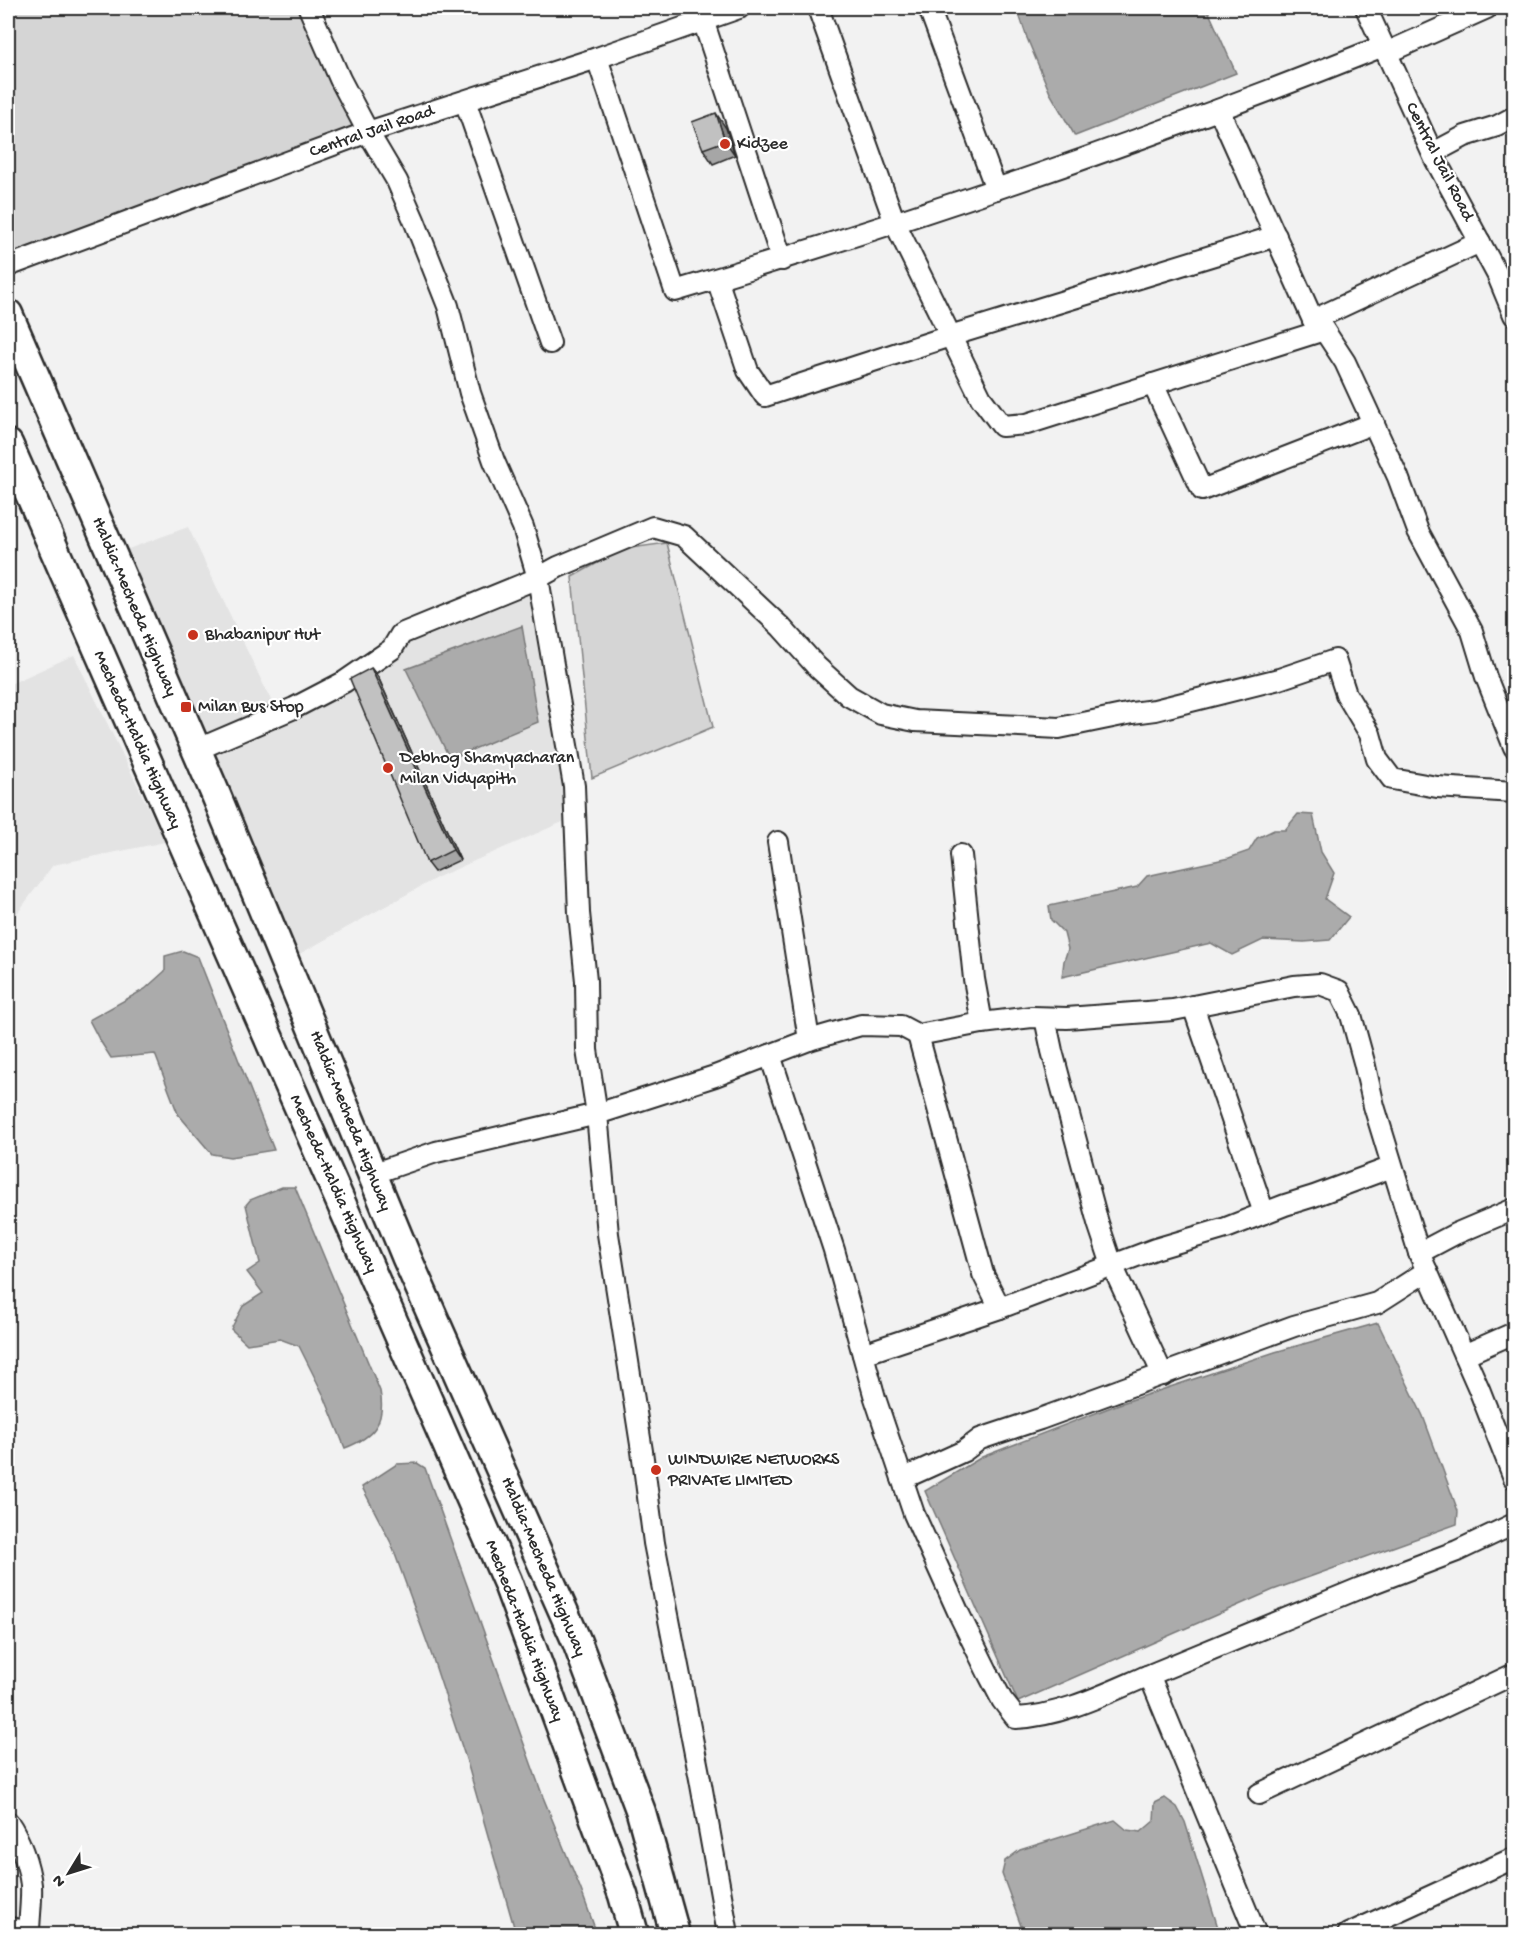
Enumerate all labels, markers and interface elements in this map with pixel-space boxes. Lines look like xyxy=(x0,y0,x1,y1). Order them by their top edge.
street label: Central Jail Road xyxy=(1400,99,1479,226)
street label: Central Jail Road xyxy=(307,100,438,163)
place label: Kidzee xyxy=(737,134,789,155)
marker: Kidzee xyxy=(718,137,732,151)
street label: Haldia-Mecheda Highway xyxy=(87,514,181,700)
place label: Bhabanipur Hut xyxy=(204,625,321,646)
marker: Bhabanipur Hut xyxy=(186,628,200,642)
street label: Mecheda-Haldia Highway xyxy=(88,648,186,832)
place label: Milan Bus Stop xyxy=(198,697,304,718)
marker: Milan Bus Stop xyxy=(179,700,193,714)
place label: Debhog Shamyacharan Milan Vidyapith xyxy=(399,748,575,790)
marker: Debhog Shamyacharan Milan Vidyapith xyxy=(381,761,395,775)
street label: Haldia-Mecheda Highway xyxy=(304,1028,396,1214)
street label: Mecheda-Haldia Highway xyxy=(284,1092,382,1276)
place label: WINDWIRE NETWORKS PRIVATE LIMITED xyxy=(667,1450,840,1492)
marker: WINDWIRE NETWORKS PRIVATE LIMITED xyxy=(649,1463,663,1477)
street label: Haldia-Mecheda Highway xyxy=(496,1474,590,1660)
street label: Mecheda-Haldia Highway xyxy=(480,1537,568,1725)
north arrow xyxy=(39,1843,99,1903)
text: N xyxy=(49,1870,71,1890)

